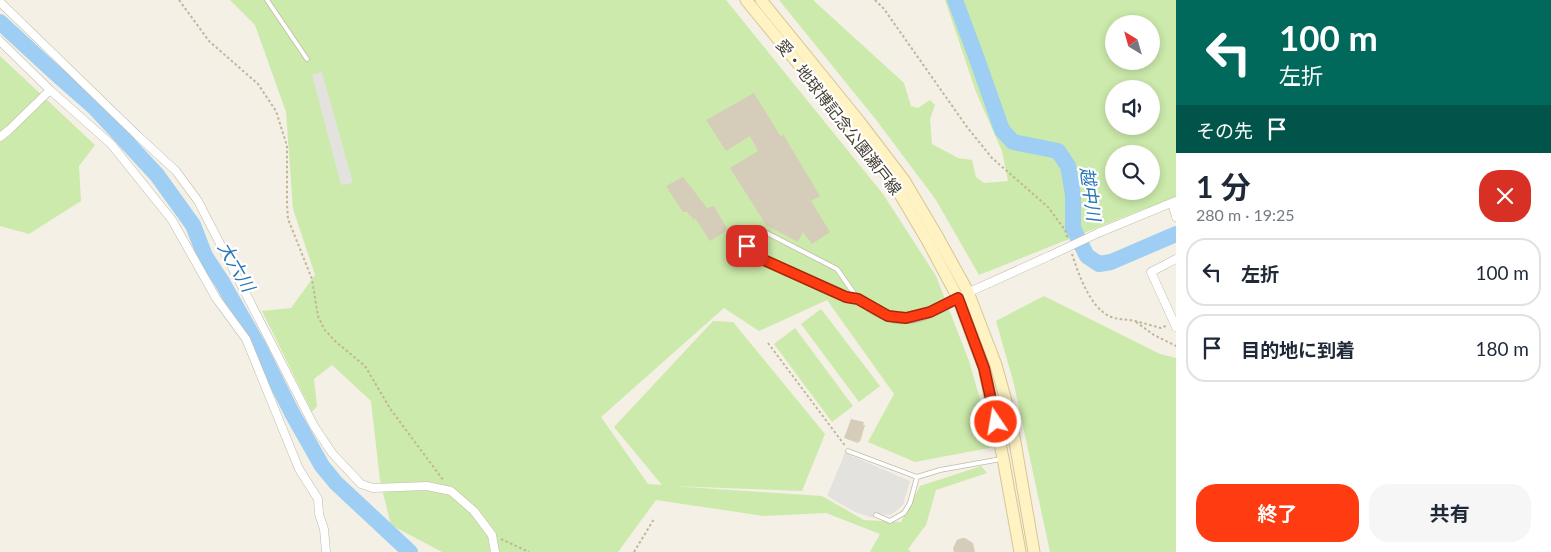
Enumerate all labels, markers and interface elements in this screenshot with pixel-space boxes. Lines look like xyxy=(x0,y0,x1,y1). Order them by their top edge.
north arrow xyxy=(1105,15,1160,70)
map controls xyxy=(1105,15,1160,200)
text: 100 m xyxy=(1279,16,1378,58)
icon: left xyxy=(1196,20,1261,85)
street label: 愛・地球博記念公園瀬戸線 xyxy=(773,35,906,198)
text: 左折 xyxy=(1279,62,1323,89)
button: sound xyxy=(1105,80,1160,135)
icon: arrive xyxy=(1263,115,1291,143)
text: その先 xyxy=(1196,119,1253,142)
button: search xyxy=(1105,145,1160,200)
water label: 越中川 xyxy=(1076,166,1106,224)
text: 1 分 xyxy=(1196,168,1251,204)
button: close xyxy=(1479,170,1531,222)
text: 280 m · 19:25 xyxy=(1196,205,1295,224)
pin xyxy=(726,225,768,267)
icon: arrive xyxy=(733,232,761,260)
water label: 大六川 xyxy=(214,238,261,297)
icon: left xyxy=(1198,258,1226,286)
text: 100 m xyxy=(1475,261,1529,284)
text: 左折 xyxy=(1241,262,1279,285)
icon: arrive xyxy=(1198,334,1226,362)
text: 180 m xyxy=(1475,337,1529,360)
text: 目的地に到着 xyxy=(1241,338,1355,361)
position arrow xyxy=(969,395,1021,447)
button: 終了 xyxy=(1196,484,1359,542)
button: 共有 xyxy=(1369,484,1531,542)

